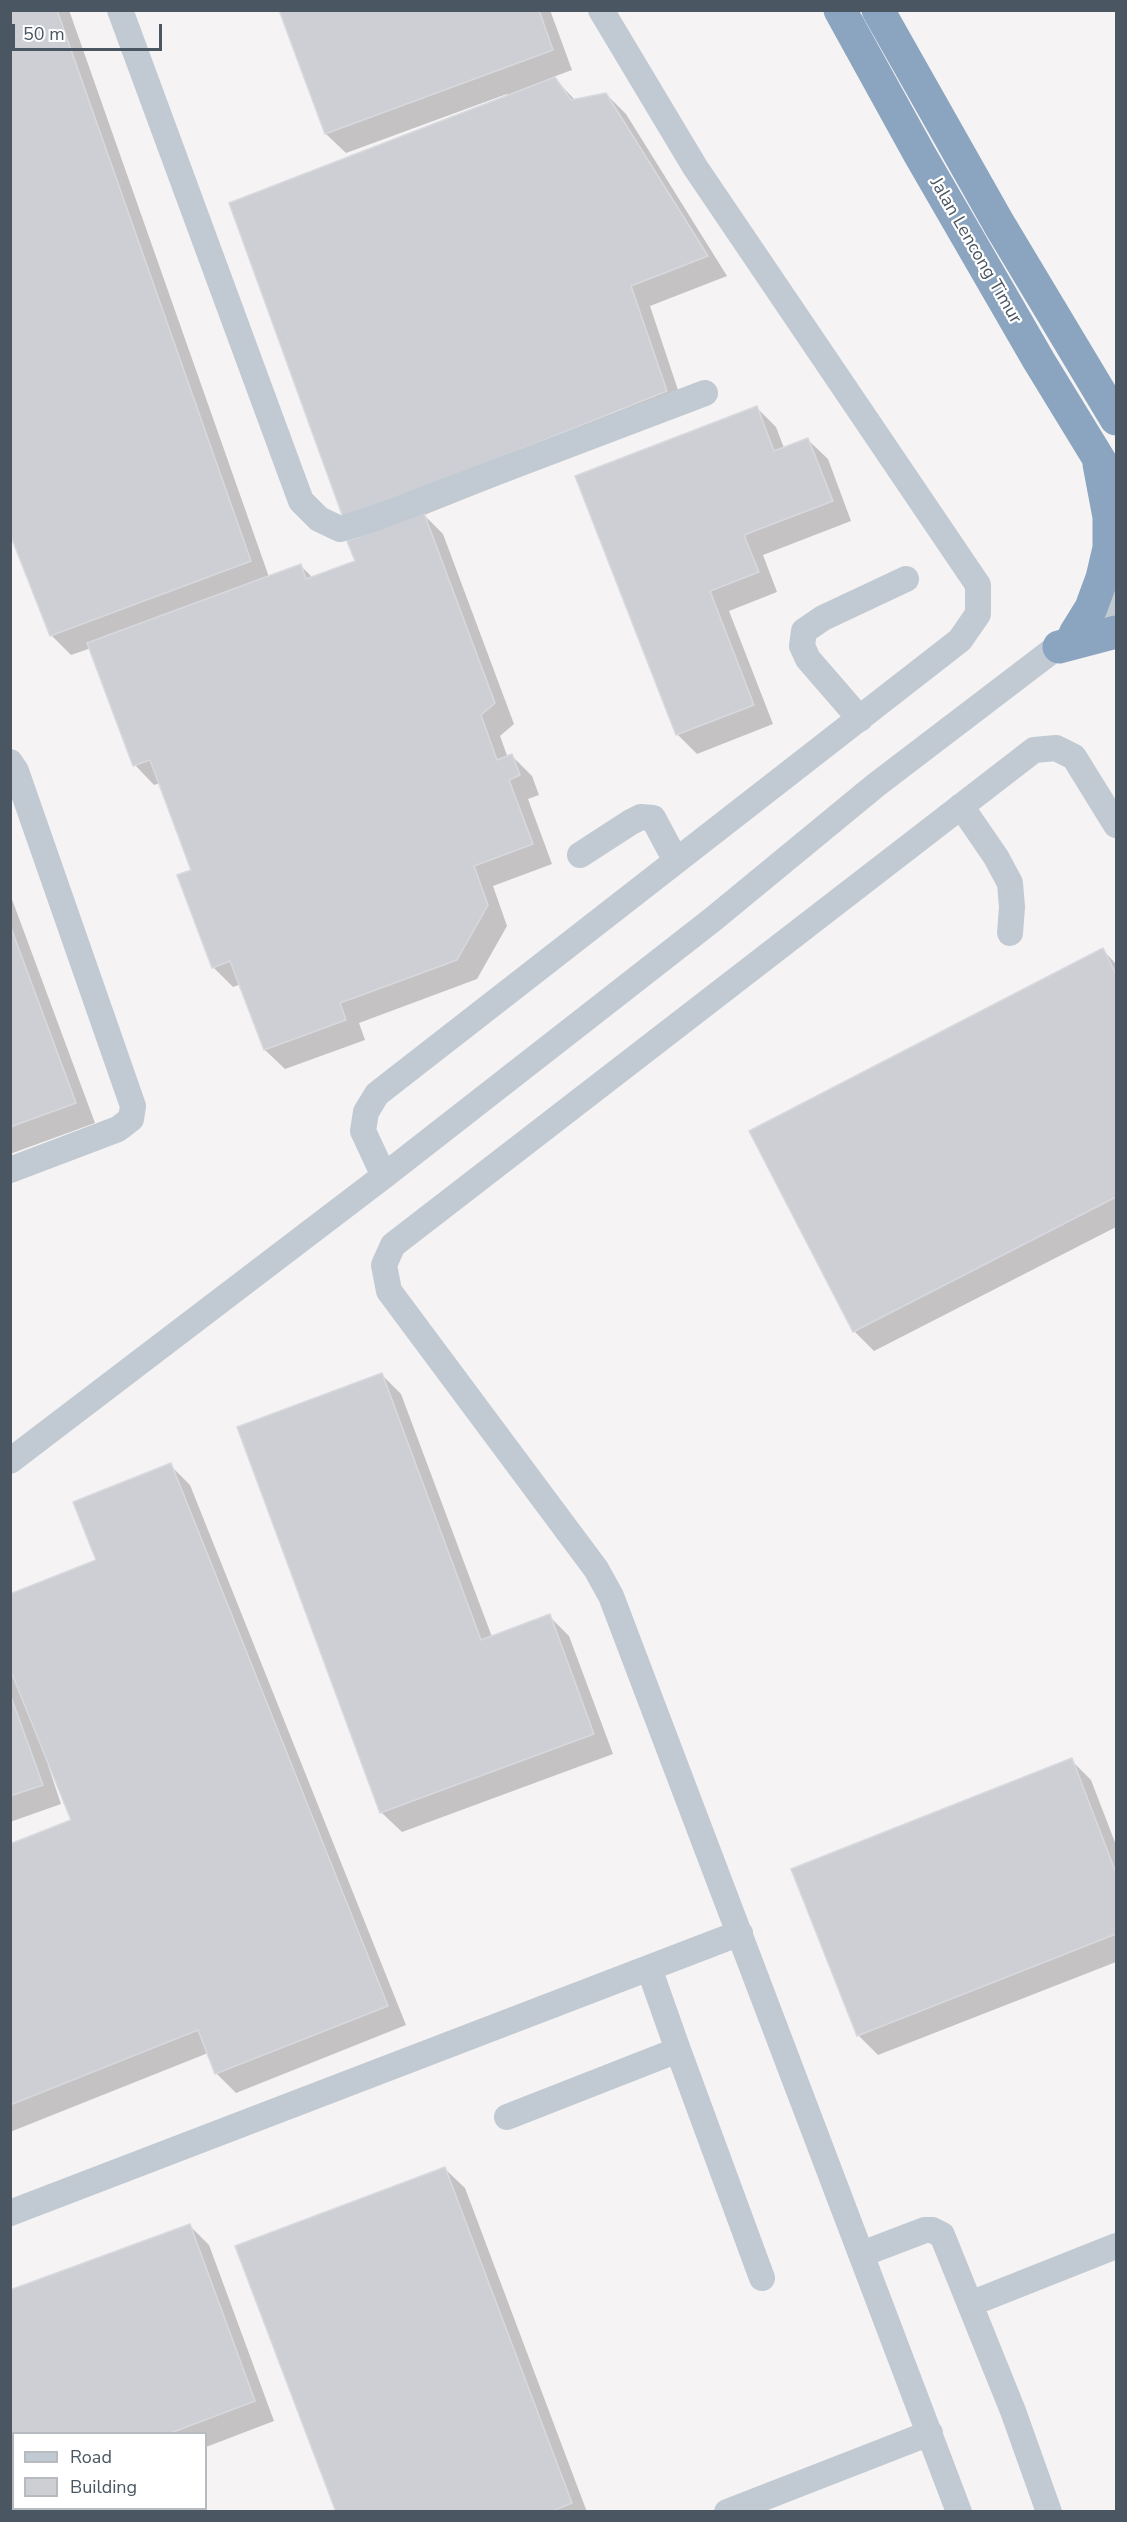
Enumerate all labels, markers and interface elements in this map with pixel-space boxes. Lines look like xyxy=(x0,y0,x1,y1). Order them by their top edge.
scale bar xyxy=(15,12,165,50)
text: 50 m xyxy=(23,22,65,46)
street label: Jalan Lencong Timur xyxy=(924,174,1026,328)
legend xyxy=(12,2432,207,2510)
text: Road xyxy=(70,2445,112,2469)
text: Building xyxy=(70,2475,137,2499)

